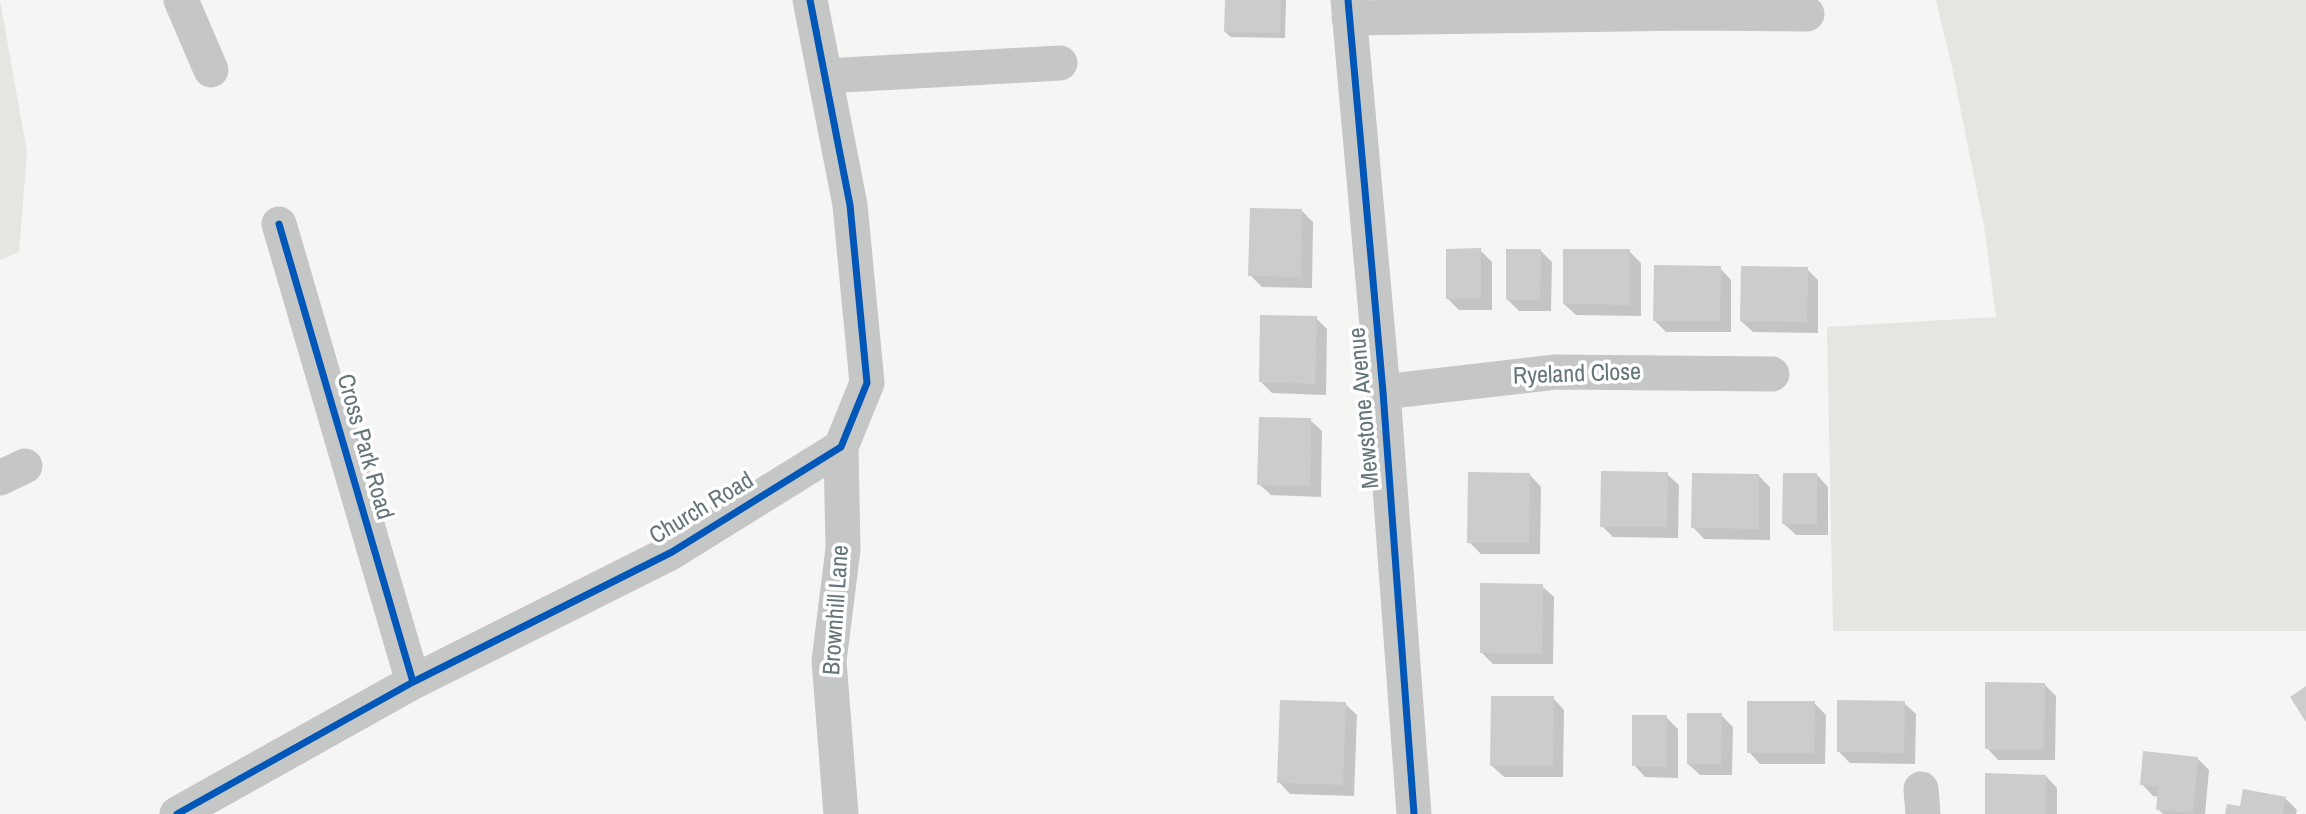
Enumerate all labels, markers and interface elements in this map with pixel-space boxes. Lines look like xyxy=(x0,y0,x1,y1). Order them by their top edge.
street label: Mewstone Avenue xyxy=(1344,326,1386,490)
street label: Ryeland Close xyxy=(1513,358,1641,392)
street label: Cross Park Road xyxy=(330,371,398,523)
street label: Church Road xyxy=(645,467,759,551)
street label: Brownhill Lane xyxy=(818,544,856,676)

